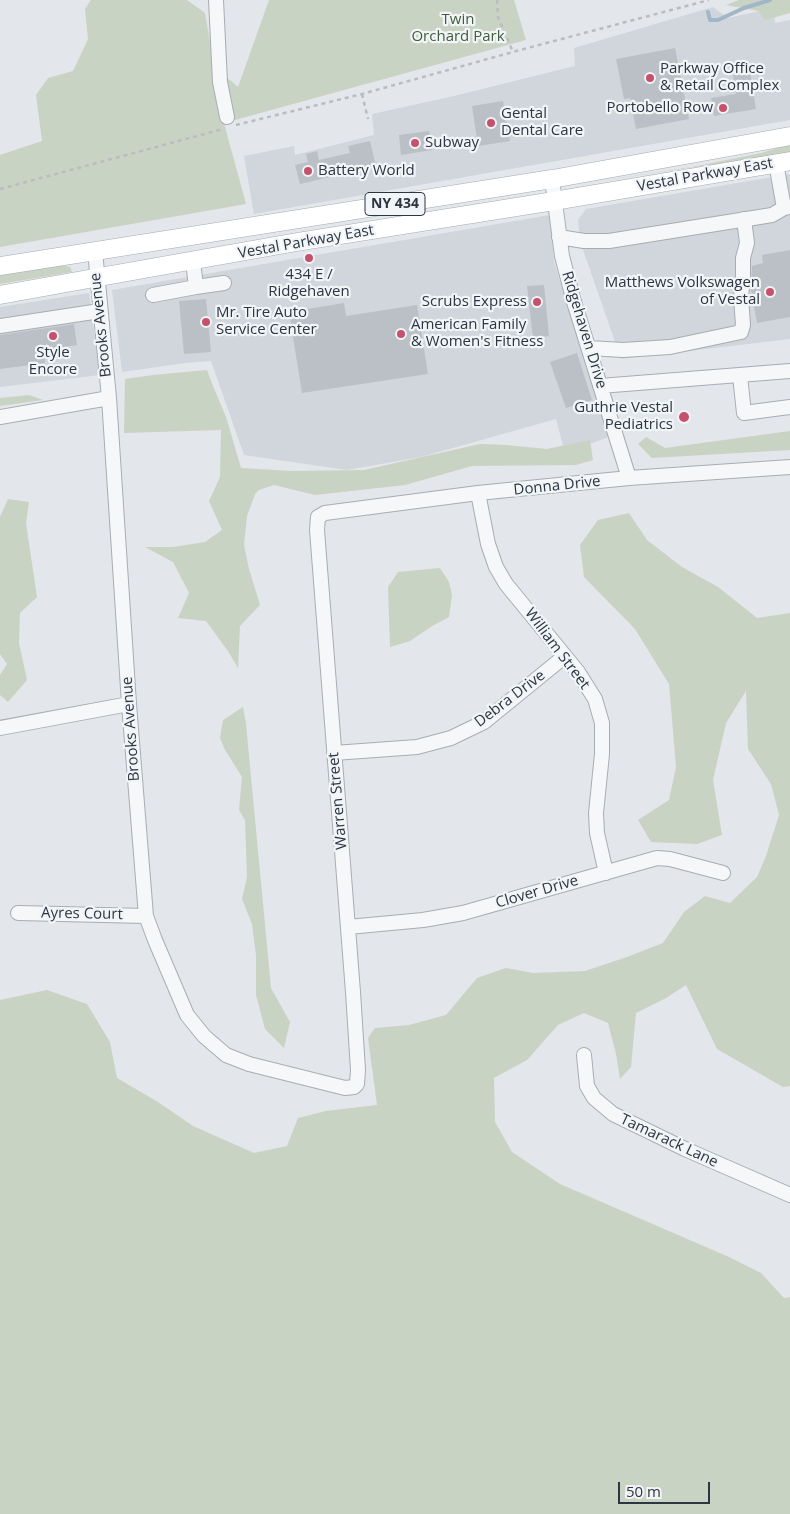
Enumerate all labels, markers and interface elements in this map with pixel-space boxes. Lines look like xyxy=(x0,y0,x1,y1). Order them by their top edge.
park label: Twin Orchard Park xyxy=(411,11,505,46)
place label: Parkway Office & Retail Complex xyxy=(660,60,779,95)
marker: Parkway Office & Retail Complex xyxy=(644,72,656,84)
place label: Portobello Row xyxy=(606,99,713,117)
marker: Portobello Row xyxy=(717,102,729,114)
place label: Gental Dental Care xyxy=(501,105,583,140)
marker: Gental Dental Care xyxy=(485,117,497,129)
place label: Subway xyxy=(425,134,479,152)
marker: Subway xyxy=(409,137,421,149)
street label: Vestal Parkway East xyxy=(636,154,774,196)
place label: Battery World xyxy=(318,162,415,180)
marker: Battery World xyxy=(302,165,314,177)
road number: NY 434 xyxy=(365,192,425,215)
street label: Vestal Parkway East xyxy=(237,221,375,263)
marker: 434 E / Ridgehaven xyxy=(303,252,315,264)
place label: 434 E / Ridgehaven xyxy=(268,266,350,301)
street label: Ridgehaven Drive xyxy=(558,269,610,391)
street label: Brooks Avenue xyxy=(87,272,115,378)
place label: Matthews Volkswagen of Vestal xyxy=(605,274,760,309)
marker: Matthews Volkswagen of Vestal xyxy=(764,286,776,298)
place label: Scrubs Express xyxy=(422,293,527,311)
marker: Scrubs Express xyxy=(531,296,543,308)
place label: Mr. Tire Auto Service Center xyxy=(216,304,317,339)
marker: Mr. Tire Auto Service Center xyxy=(200,316,212,328)
place label: American Family & Women's Fitness xyxy=(411,316,543,351)
marker: American Family & Women's Fitness xyxy=(395,328,407,340)
marker: Style Encore xyxy=(47,330,59,342)
place label: Style Encore xyxy=(29,344,77,379)
place label: Guthrie Vestal Pediatrics xyxy=(574,399,673,434)
marker: Guthrie Vestal Pediatrics xyxy=(677,410,691,424)
street label: Donna Drive xyxy=(513,472,601,500)
street label: William Street xyxy=(521,605,593,693)
street label: Debra Drive xyxy=(471,667,549,731)
street label: Brooks Avenue xyxy=(118,676,144,782)
street label: Warren Street xyxy=(325,751,351,851)
street label: Clover Drive xyxy=(494,872,580,912)
street label: Ayres Court xyxy=(41,904,123,924)
street label: Tamarack Lane xyxy=(617,1110,721,1172)
scale bar xyxy=(620,1472,712,1504)
text: 50 m xyxy=(626,1481,661,1501)

